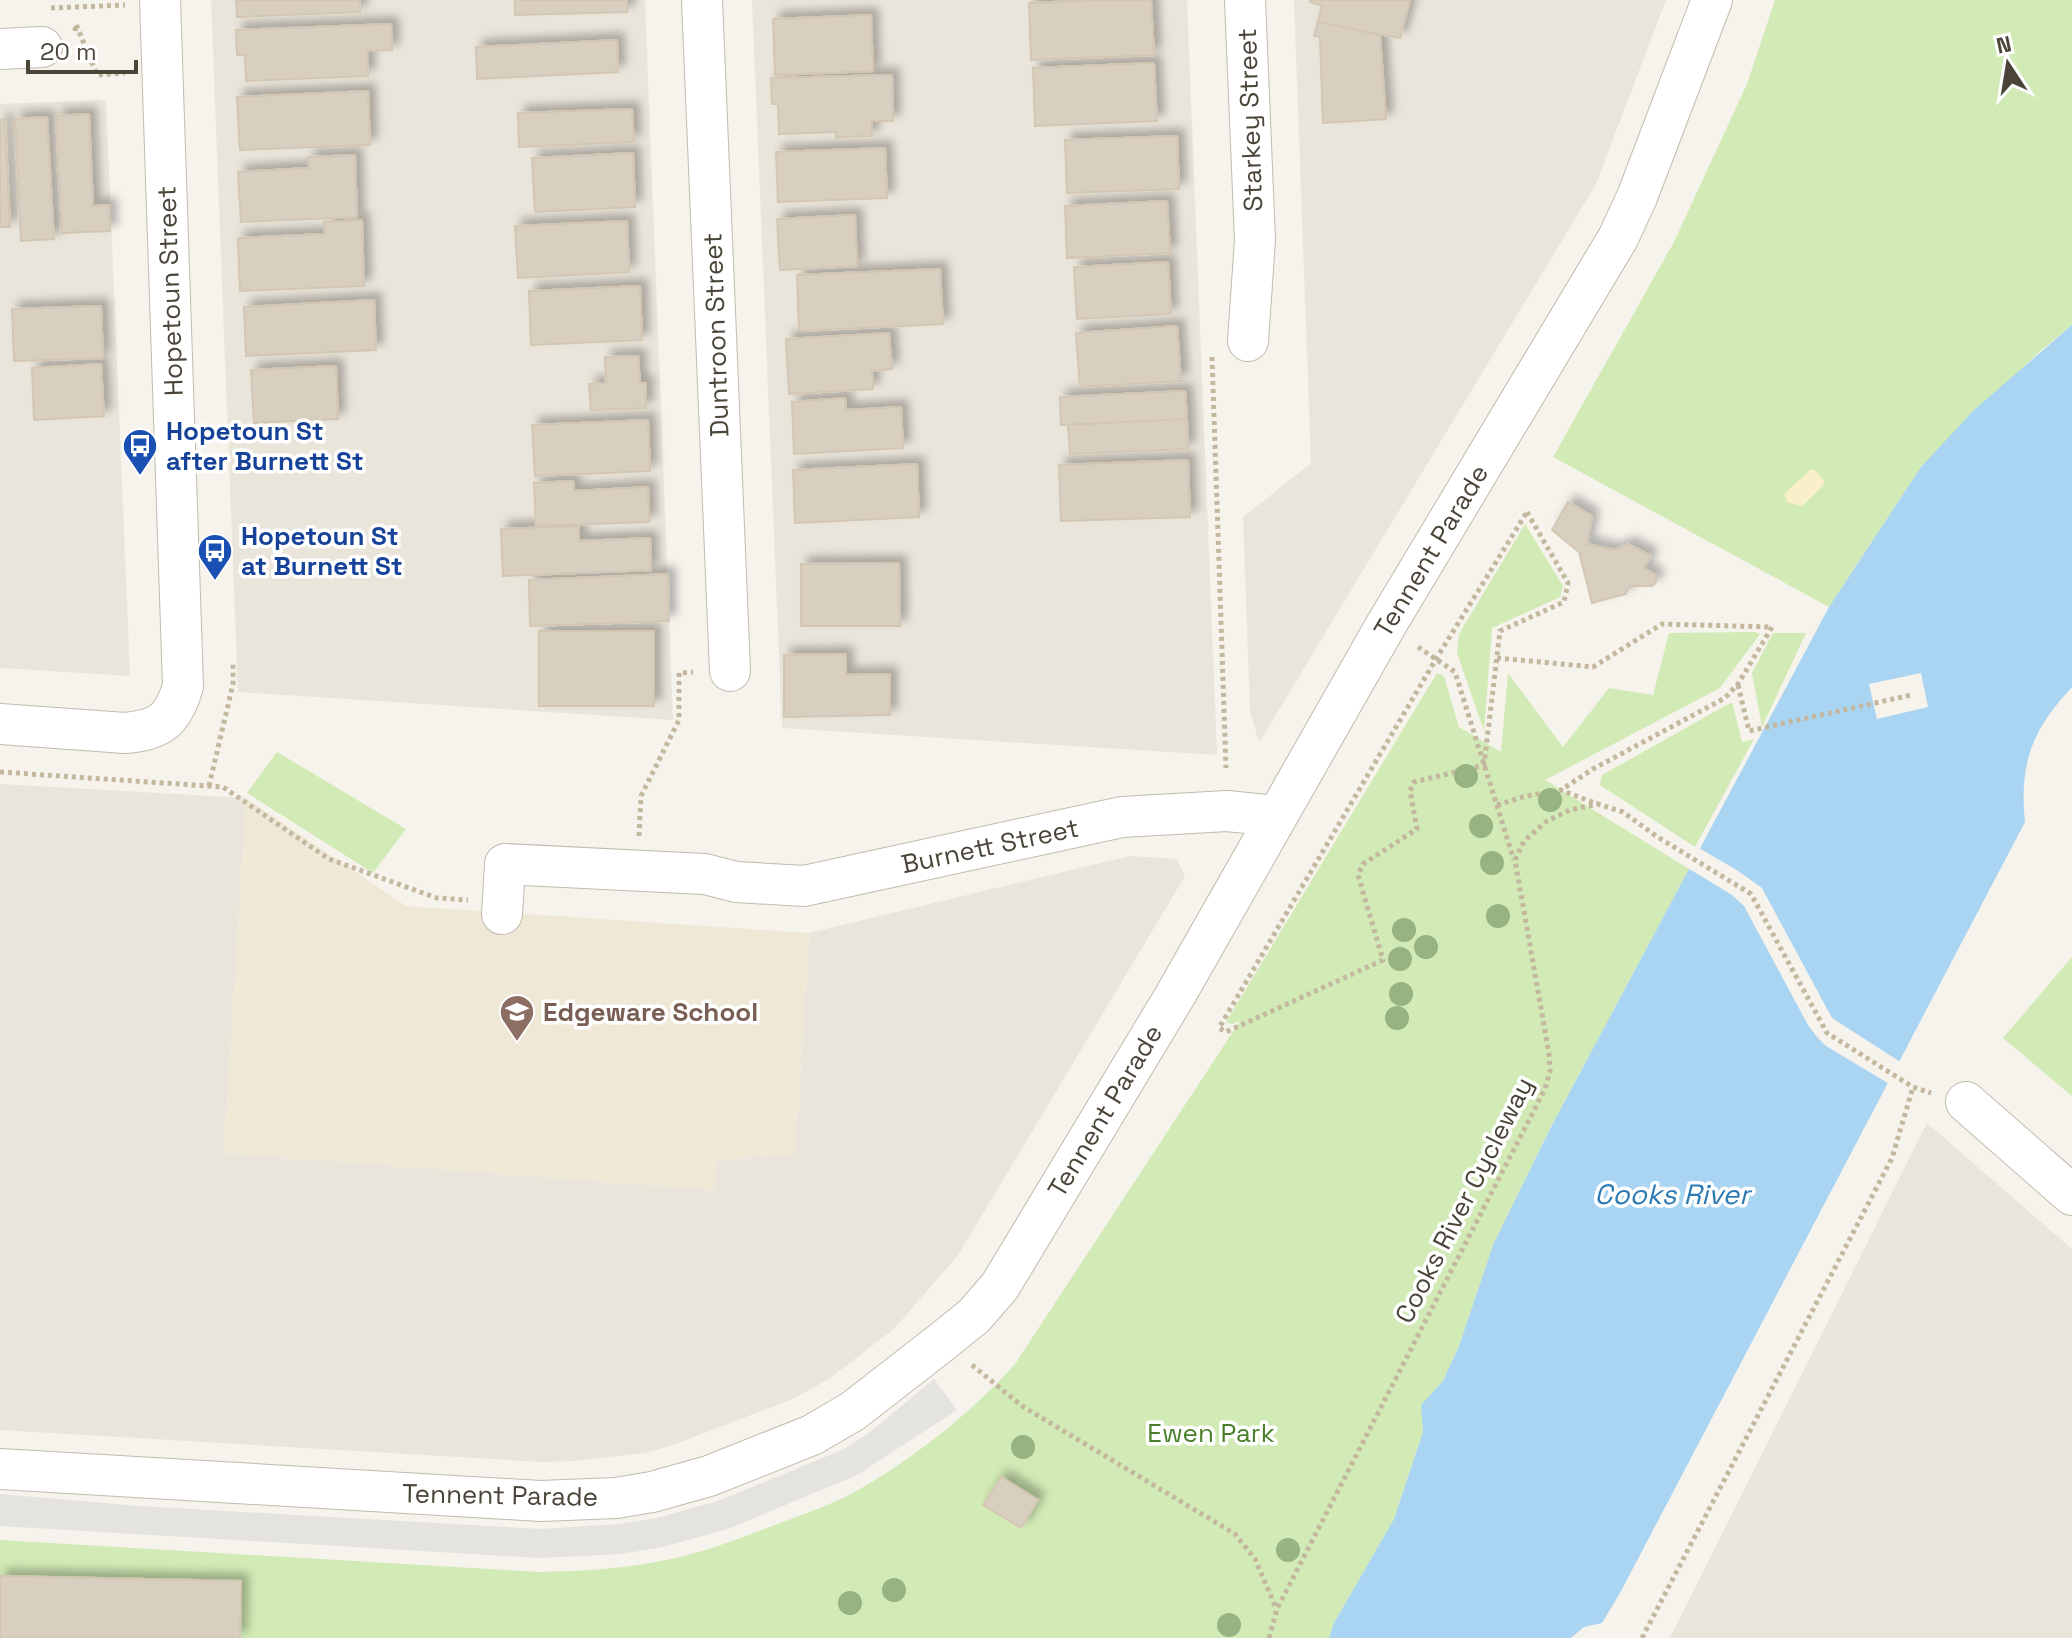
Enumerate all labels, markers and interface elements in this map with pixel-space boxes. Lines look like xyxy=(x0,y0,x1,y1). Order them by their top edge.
scale bar xyxy=(28,24,136,74)
north arrow xyxy=(1968,24,2048,104)
street label: Starkey Street xyxy=(1230,28,1270,212)
text: N xyxy=(1994,29,2014,60)
text: 20 m xyxy=(40,36,97,67)
street label: Hopetoun Street xyxy=(149,185,191,397)
street label: Duntroon Street xyxy=(695,232,737,438)
place label: Hopetoun St after Burnett St xyxy=(166,414,364,478)
bus stop icon: Hopetoun St after Burnett St xyxy=(121,427,159,477)
street label: Tennent Parade xyxy=(1366,458,1496,644)
place label: Hopetoun St at Burnett St xyxy=(241,519,403,583)
bus stop icon: Hopetoun St at Burnett St xyxy=(196,532,234,582)
street label: Burnett Street xyxy=(898,811,1082,881)
school or university icon: Edgeware School xyxy=(498,993,536,1043)
place label: Edgeware School xyxy=(543,995,758,1029)
street label: Tennent Parade xyxy=(1040,1018,1170,1204)
street label: Cooks River Cycleway xyxy=(1387,1071,1541,1329)
water label: Cooks River xyxy=(1594,1176,1753,1212)
park label: Ewen Park xyxy=(1147,1416,1275,1450)
street label: Tennent Parade xyxy=(402,1476,598,1514)

